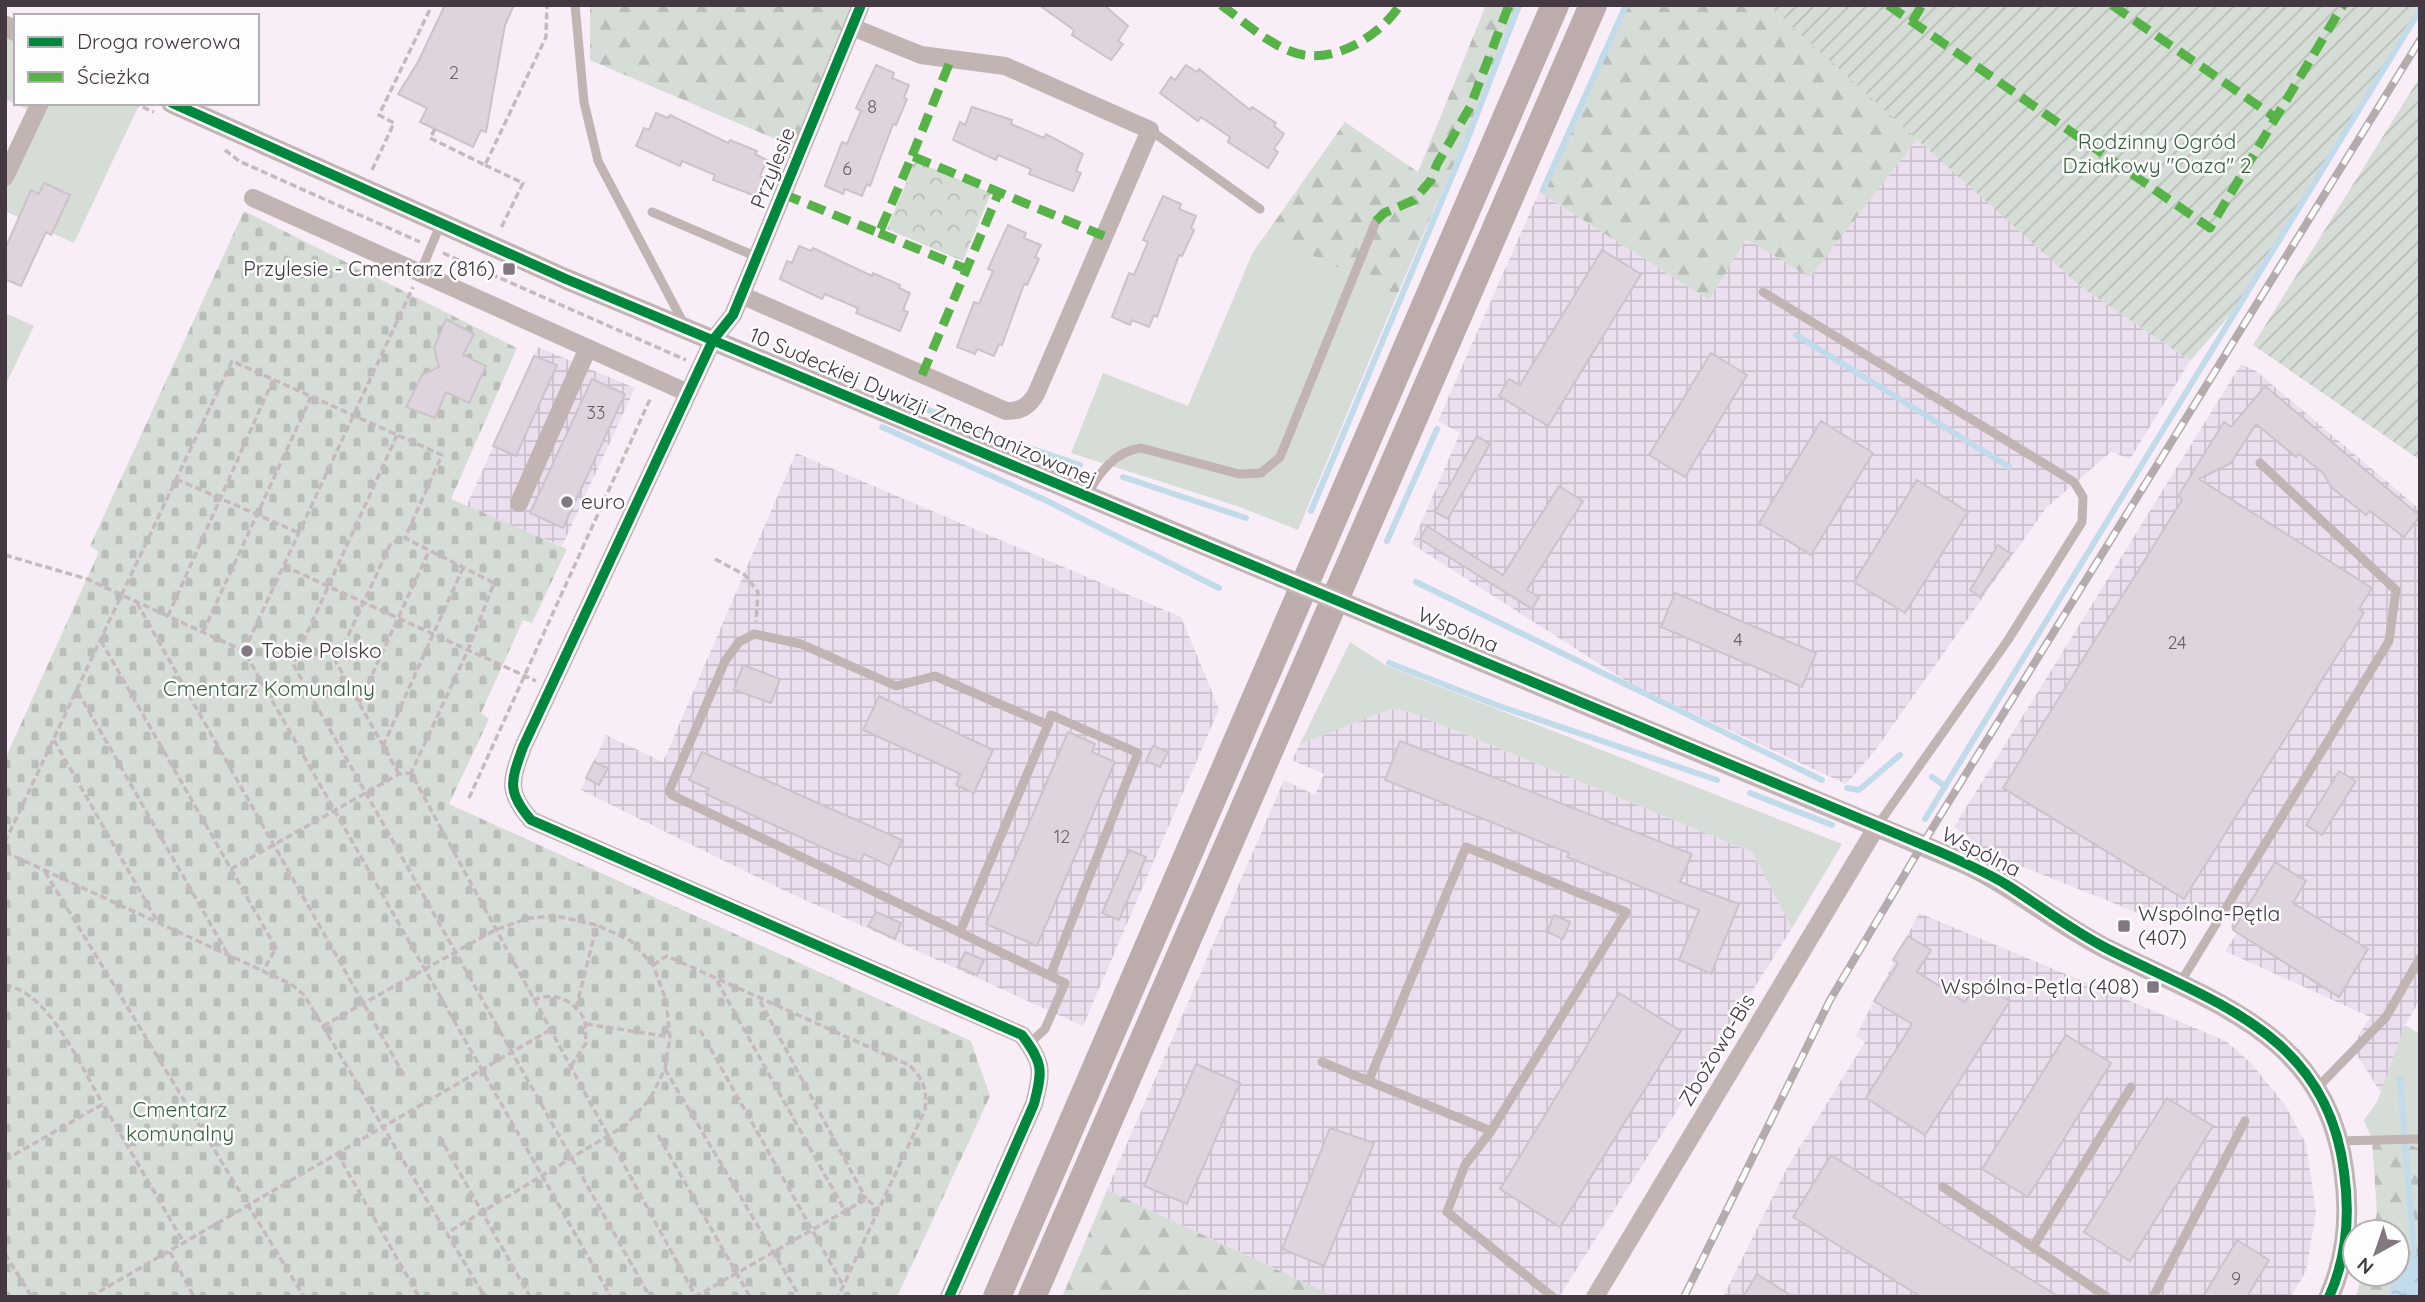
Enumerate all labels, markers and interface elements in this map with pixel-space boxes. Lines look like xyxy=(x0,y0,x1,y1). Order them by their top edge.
legend xyxy=(14,14,259,105)
text: Droga rowerowa xyxy=(77,28,241,54)
house number: 2 xyxy=(449,61,459,84)
text: Ścieżka xyxy=(77,63,150,89)
house number: 8 xyxy=(867,95,877,118)
street label: Przylesie xyxy=(744,123,800,212)
park label: Rodzinny Ogród Działkowy "Oaza" 2 xyxy=(2062,128,2252,178)
house number: 6 xyxy=(842,157,852,180)
place label: Przylesie - Cmentarz (816) xyxy=(243,255,495,281)
marker: Przylesie - Cmentarz (816) xyxy=(501,261,517,277)
street label: 10 Sudeckiej Dywizji Zmechanizowanej xyxy=(746,321,1101,491)
house number: 33 xyxy=(587,401,605,424)
place label: euro xyxy=(581,488,625,514)
marker: euro xyxy=(559,494,575,510)
street label: Wspólna xyxy=(1414,600,1503,658)
house number: 4 xyxy=(1733,628,1743,651)
house number: 24 xyxy=(2167,631,2187,654)
place label: Tobie Polsko xyxy=(261,637,382,663)
marker: Tobie Polsko xyxy=(239,643,255,659)
park label: Cmentarz Komunalny xyxy=(163,675,375,701)
street label: Wspólna xyxy=(1938,820,2025,882)
house number: 12 xyxy=(1054,825,1070,848)
place label: Wspólna-Pętla (407) xyxy=(2138,900,2280,950)
marker: Wspólna-Pętla (407) xyxy=(2116,918,2132,934)
place label: Wspólna-Pętla (408) xyxy=(1940,973,2139,999)
marker: Wspólna-Pętla (408) xyxy=(2145,979,2161,995)
street label: Zbożowa-Bis xyxy=(1672,989,1760,1110)
park label: Cmentarz komunalny xyxy=(126,1096,234,1146)
north arrow xyxy=(2341,1218,2411,1288)
text: N xyxy=(2352,1252,2378,1280)
house number: 9 xyxy=(2231,1267,2241,1290)

